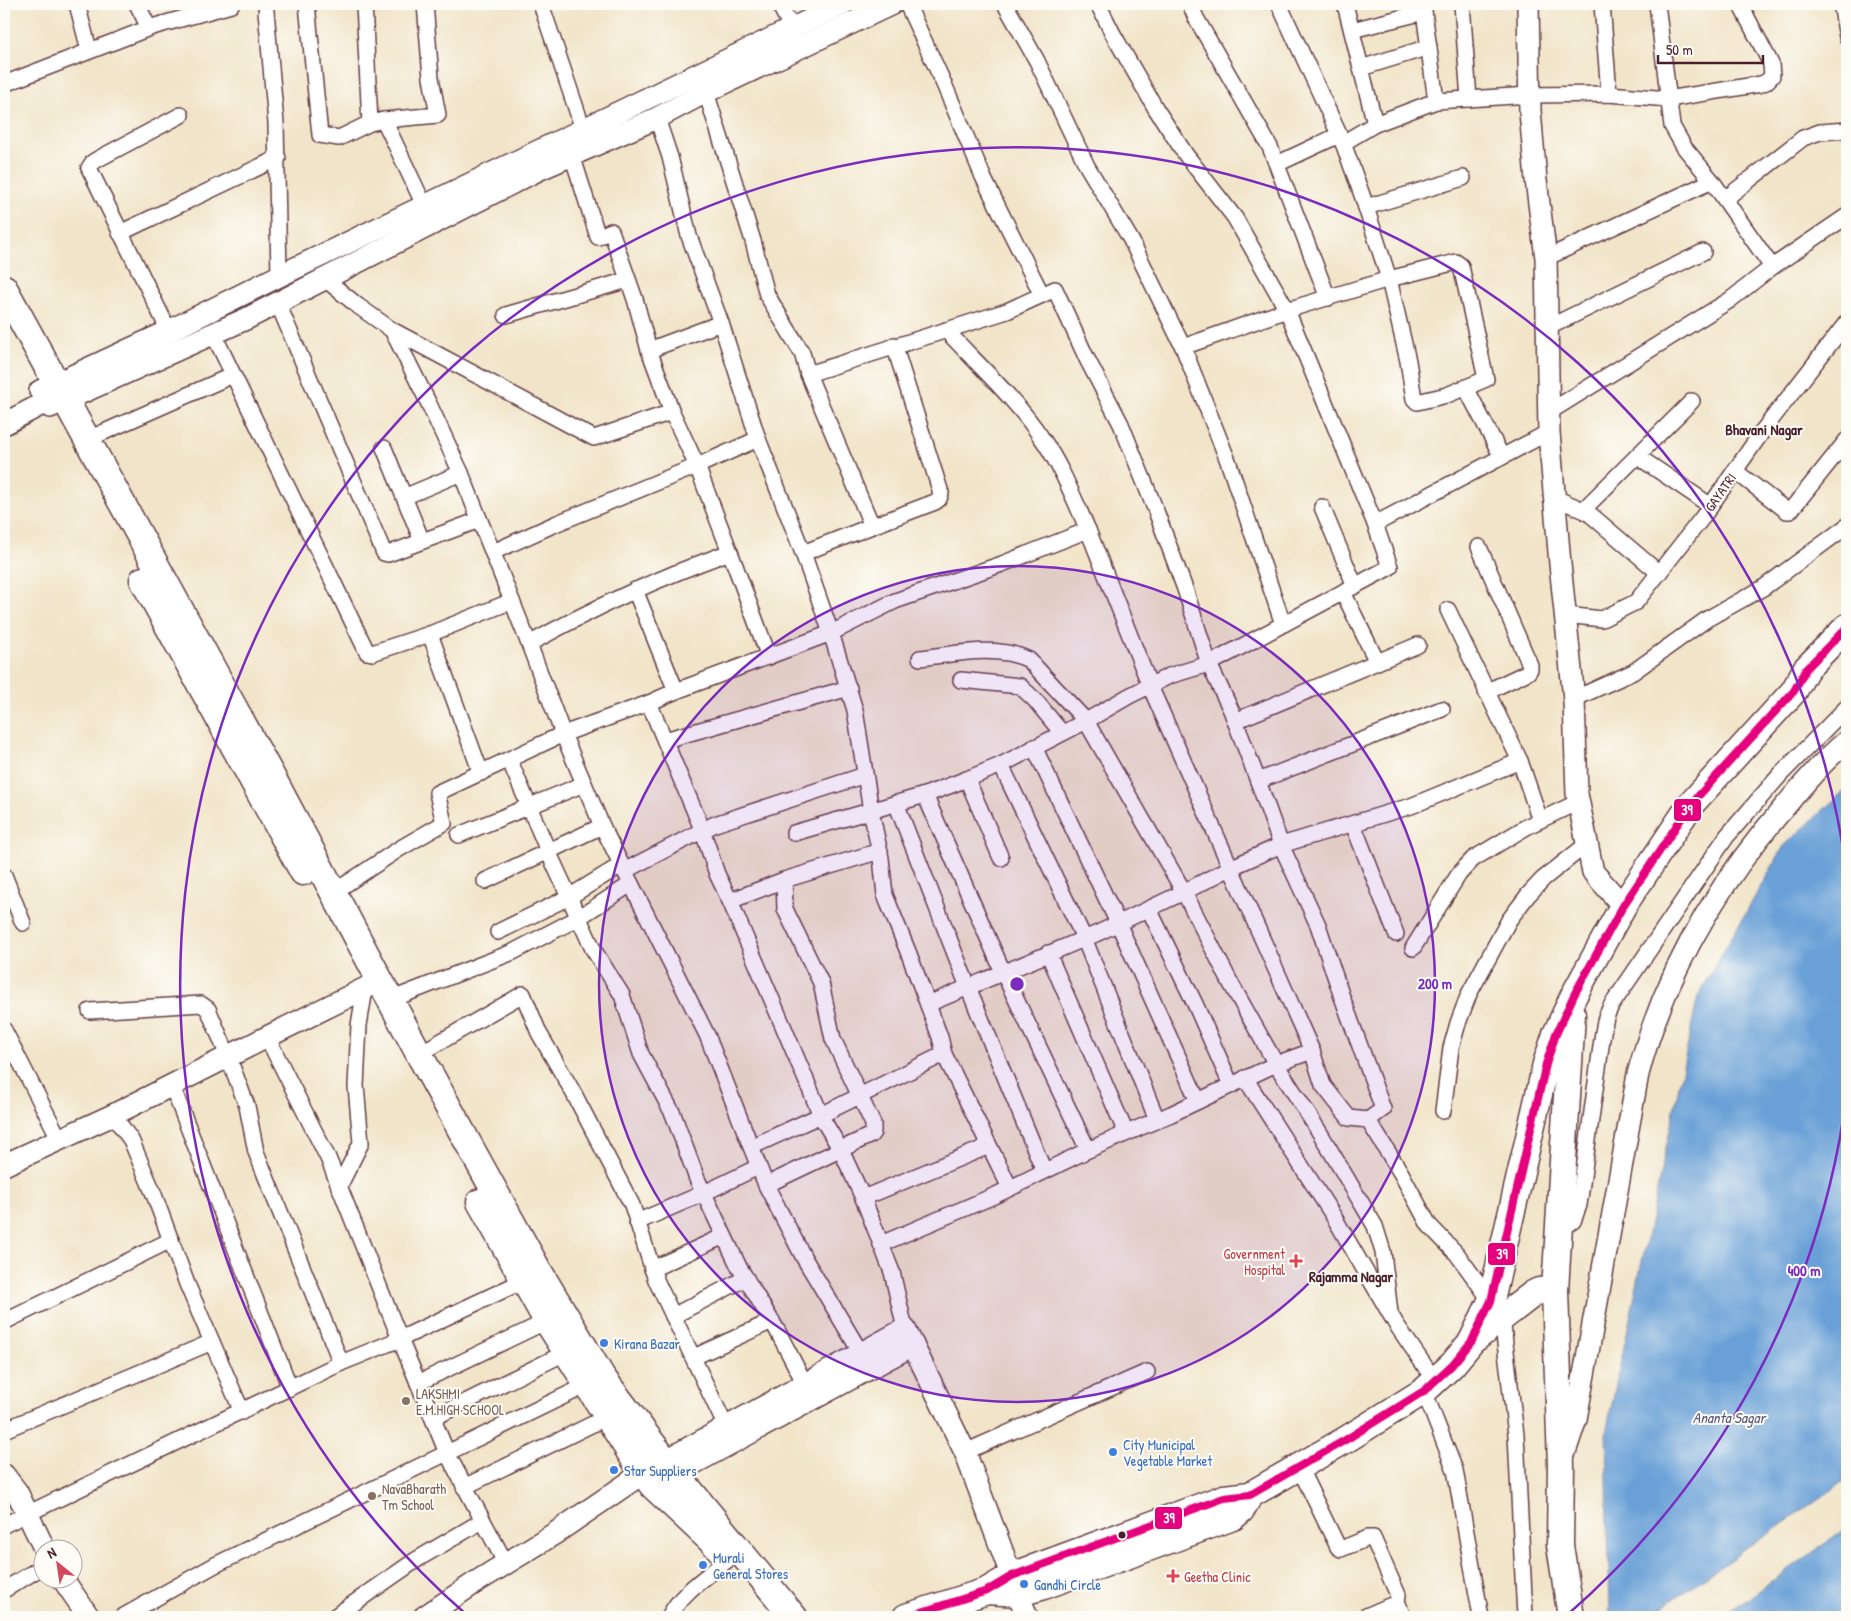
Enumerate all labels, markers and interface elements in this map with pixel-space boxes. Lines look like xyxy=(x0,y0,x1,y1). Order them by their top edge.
scale bar xyxy=(1658,32,1764,64)
text: 50 m xyxy=(1666,39,1693,60)
district label: Bhavani Nagar xyxy=(1725,419,1803,441)
street label: GAYATRI xyxy=(1700,469,1740,515)
line badge: 39 xyxy=(1673,798,1702,822)
text: 39 xyxy=(1681,800,1694,819)
text: 200 m xyxy=(1418,973,1452,994)
centre of rings xyxy=(1008,975,1026,993)
line badge: 39 xyxy=(1487,1242,1516,1266)
place label: Government Hospital xyxy=(1224,1244,1285,1280)
text: 39 xyxy=(1496,1244,1509,1263)
marker: Government Hospital xyxy=(1289,1254,1303,1268)
text: 400 m xyxy=(1788,1260,1820,1281)
district label: Rajamma Nagar xyxy=(1309,1266,1393,1288)
place label: Kirana Bazar xyxy=(614,1334,680,1353)
marker: Kirana Bazar xyxy=(598,1337,610,1349)
place label: LAKSHMI E.M.HIGH SCHOOL xyxy=(416,1384,504,1419)
marker: LAKSHMI E.M.HIGH SCHOOL xyxy=(400,1395,412,1407)
water label: Ananta Sagar xyxy=(1693,1407,1767,1428)
place label: City Municipal Vegetable Market xyxy=(1123,1435,1212,1471)
marker: City Municipal Vegetable Market xyxy=(1107,1446,1119,1458)
place label: Star Suppliers xyxy=(624,1461,697,1481)
marker: Star Suppliers xyxy=(608,1464,620,1476)
place label: NavaBharath Tm School xyxy=(382,1479,446,1514)
marker: NavaBharath Tm School xyxy=(366,1490,378,1502)
line badge: 39 xyxy=(1154,1506,1183,1530)
text: 39 xyxy=(1163,1508,1176,1527)
unlabelled marker xyxy=(1117,1530,1127,1540)
north arrow xyxy=(32,1538,82,1588)
text: N xyxy=(43,1542,60,1562)
place label: Murali General Stores xyxy=(713,1548,788,1583)
marker: Murali General Stores xyxy=(697,1559,709,1571)
place label: Geetha Clinic xyxy=(1184,1567,1251,1586)
marker: Geetha Clinic xyxy=(1166,1569,1180,1583)
place label: Gandhi Circle xyxy=(1034,1575,1102,1594)
marker: Gandhi Circle xyxy=(1018,1578,1030,1590)

